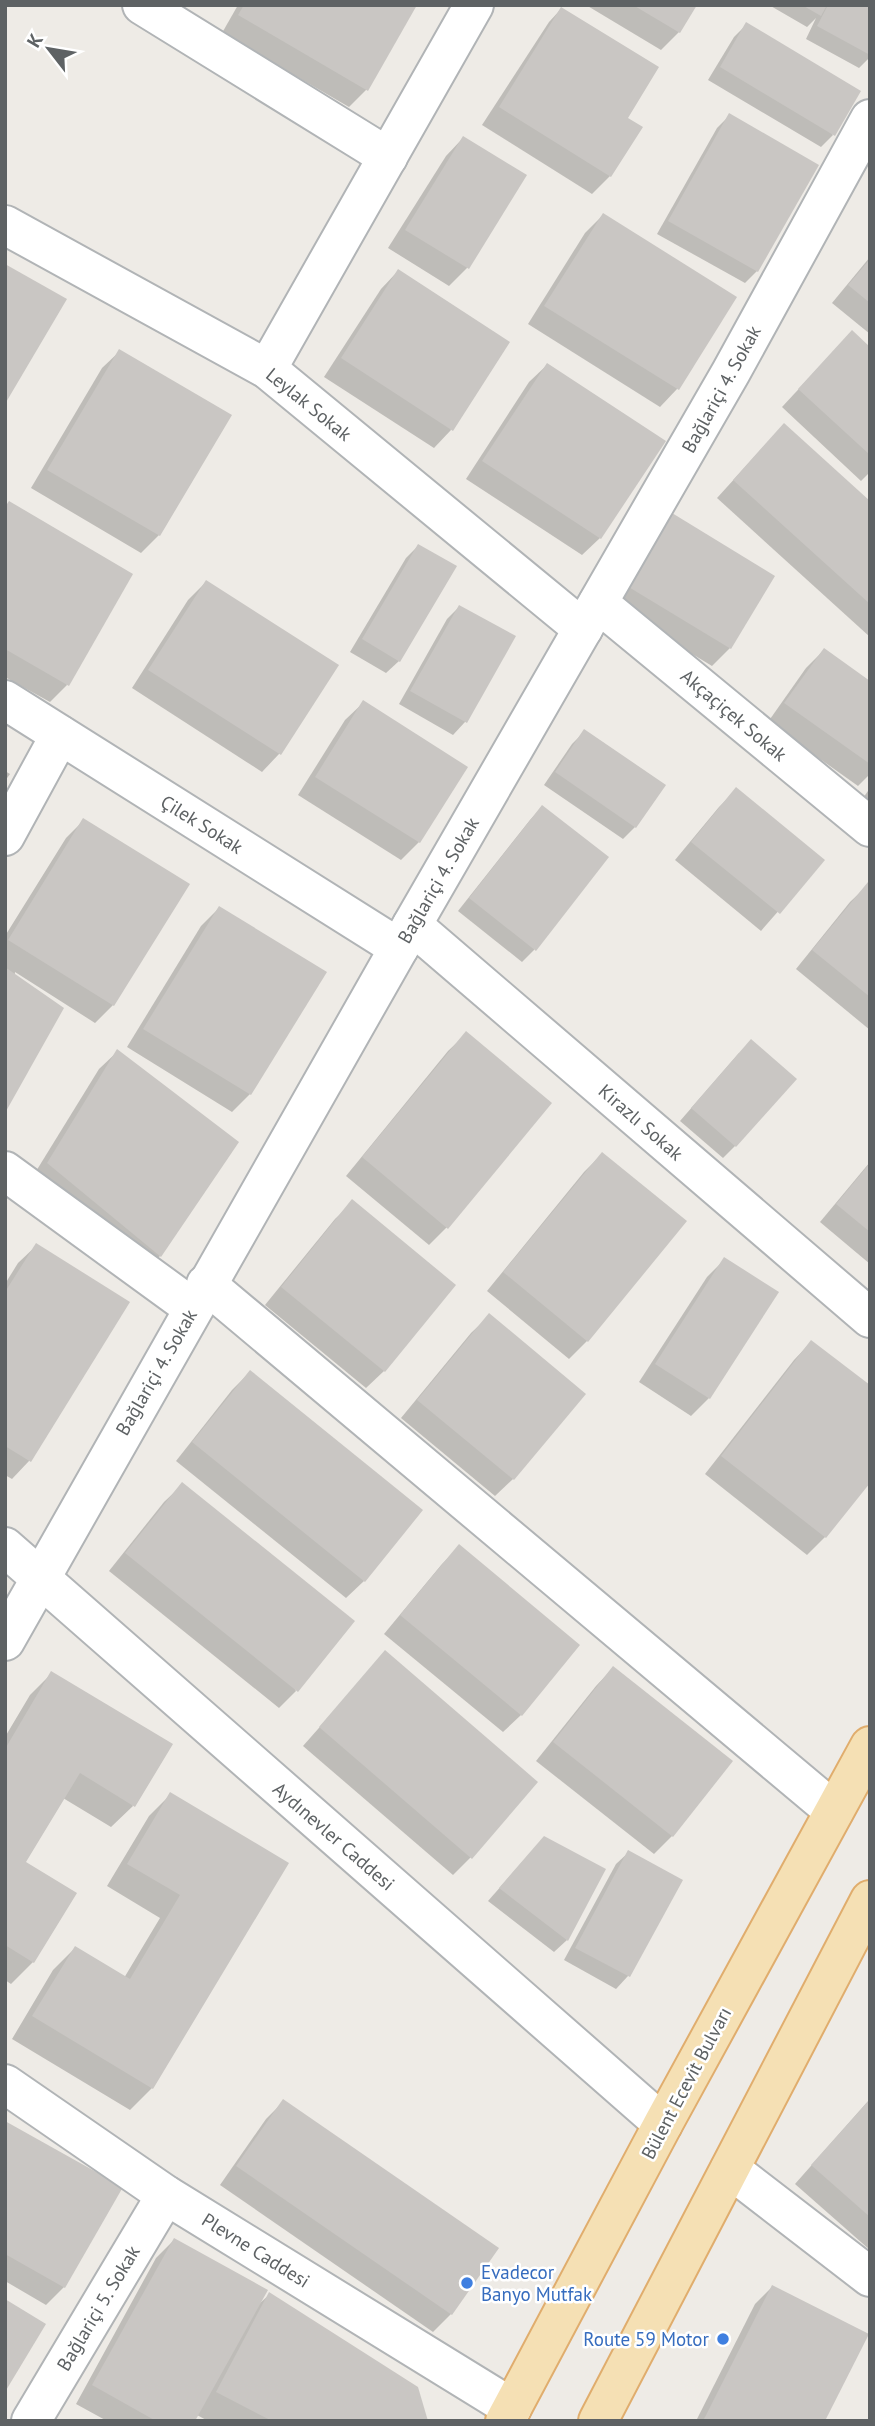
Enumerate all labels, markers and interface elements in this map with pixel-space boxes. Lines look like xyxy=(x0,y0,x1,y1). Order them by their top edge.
north arrow xyxy=(14,14,84,84)
text: K xyxy=(21,29,48,51)
street label: Bağlariçi 4. Sokak xyxy=(676,321,766,457)
street label: Leylak Sokak xyxy=(261,362,357,446)
street label: Akçaçiçek Sokak xyxy=(676,664,792,766)
street label: Çilek Sokak xyxy=(156,789,248,859)
street label: Bağlariçi 4. Sokak xyxy=(392,813,484,947)
street label: Kirazlı Sokak xyxy=(594,1079,688,1165)
street label: Bağlariçi 4. Sokak xyxy=(110,1305,202,1439)
street label: Aydınevler Caddesi xyxy=(268,1777,400,1895)
street label: Bülent Ecevit Bulvarı xyxy=(636,2003,736,2163)
street label: Plevne Caddesi xyxy=(198,2207,314,2293)
street label: Bağlariçi 5. Sokak xyxy=(51,2241,145,2375)
place label: Evadecor Banyo Mutfak xyxy=(481,2260,592,2306)
marker: Evadecor Banyo Mutfak xyxy=(459,2275,475,2291)
place label: Route 59 Motor xyxy=(583,2327,710,2351)
marker: Route 59 Motor xyxy=(715,2331,731,2347)

